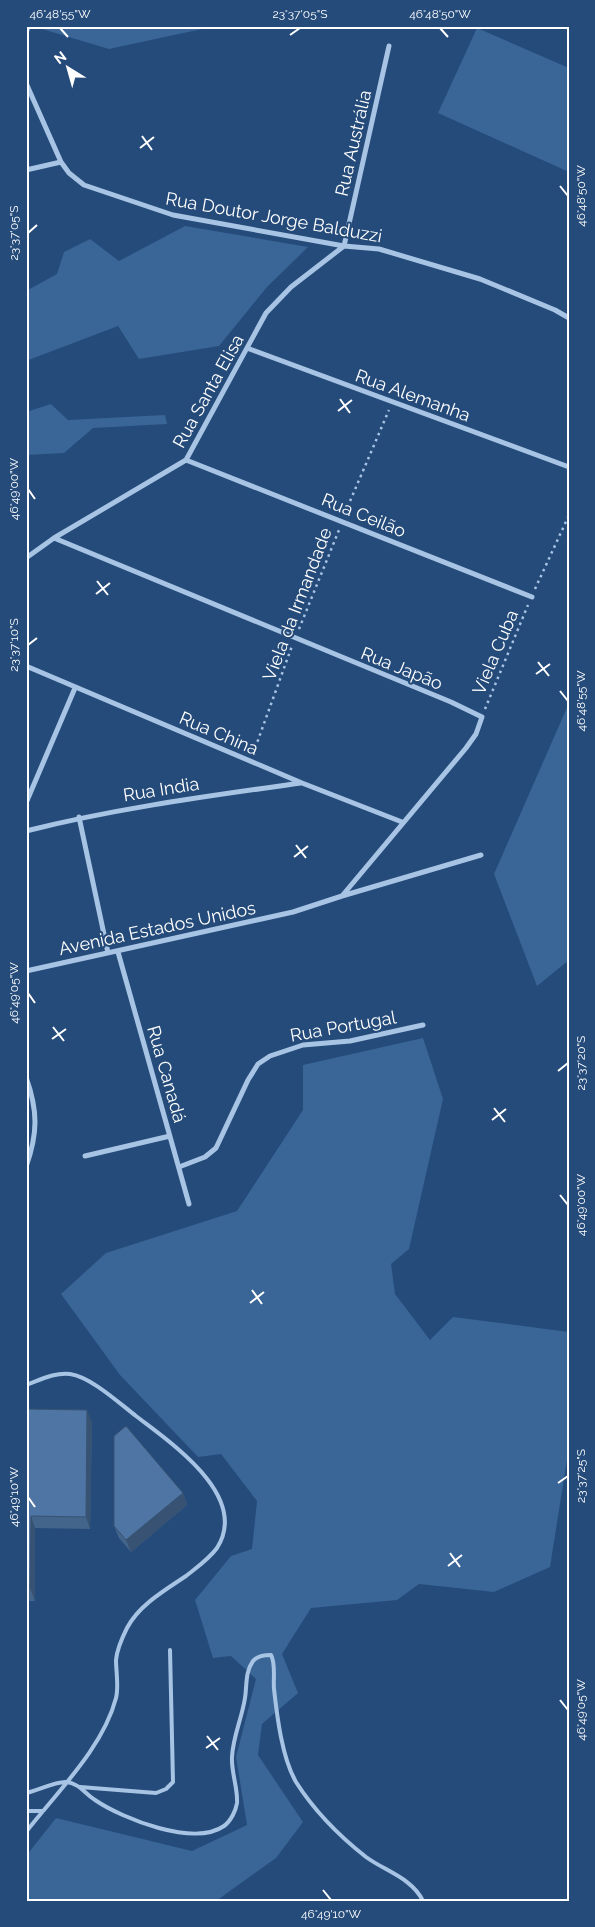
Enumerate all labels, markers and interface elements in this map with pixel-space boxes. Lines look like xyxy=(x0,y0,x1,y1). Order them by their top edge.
text: 46°48'55"W xyxy=(30,7,91,21)
text: 23°37'05"S xyxy=(272,7,328,21)
text: 46°48'50"W xyxy=(409,7,471,21)
north arrow xyxy=(42,42,92,92)
text: N xyxy=(51,48,69,67)
street label: Rua Austrália xyxy=(331,88,375,198)
text: 46°48'50"W xyxy=(574,165,588,227)
street label: Rua Doutor Jorge Balduzzi xyxy=(164,188,384,246)
text: 23°37'05"S xyxy=(7,205,21,261)
street label: Rua Santa Elisa xyxy=(168,331,248,451)
street label: Rua Alemanha xyxy=(353,364,473,426)
text: 46°49'00"W xyxy=(7,457,21,520)
street label: Rua Ceilão xyxy=(319,489,409,542)
street label: Viela da Irmandade xyxy=(258,524,336,683)
street label: Viela Cuba xyxy=(468,606,522,698)
text: 23°37'10"S xyxy=(7,618,21,672)
street label: Rua Japão xyxy=(358,642,446,694)
text: 46°48'55"W xyxy=(574,670,588,731)
street label: Rua China xyxy=(176,707,262,759)
street label: Rua India xyxy=(122,773,200,805)
street label: Avenida Estados Unidos xyxy=(57,897,258,959)
text: 46°49'05"W xyxy=(7,962,21,1024)
street label: Rua Portugal xyxy=(288,1006,398,1046)
street label: Rua Canadá xyxy=(143,1023,191,1125)
text: 23°37'20"S xyxy=(574,1036,588,1090)
text: 46°49'00"W xyxy=(574,1173,588,1236)
text: 23°37'25"S xyxy=(574,1449,588,1503)
text: 46°49'10"W xyxy=(7,1466,21,1527)
text: 46°49'05"W xyxy=(574,1679,588,1741)
text: 46°49'10"W xyxy=(301,1907,362,1921)

